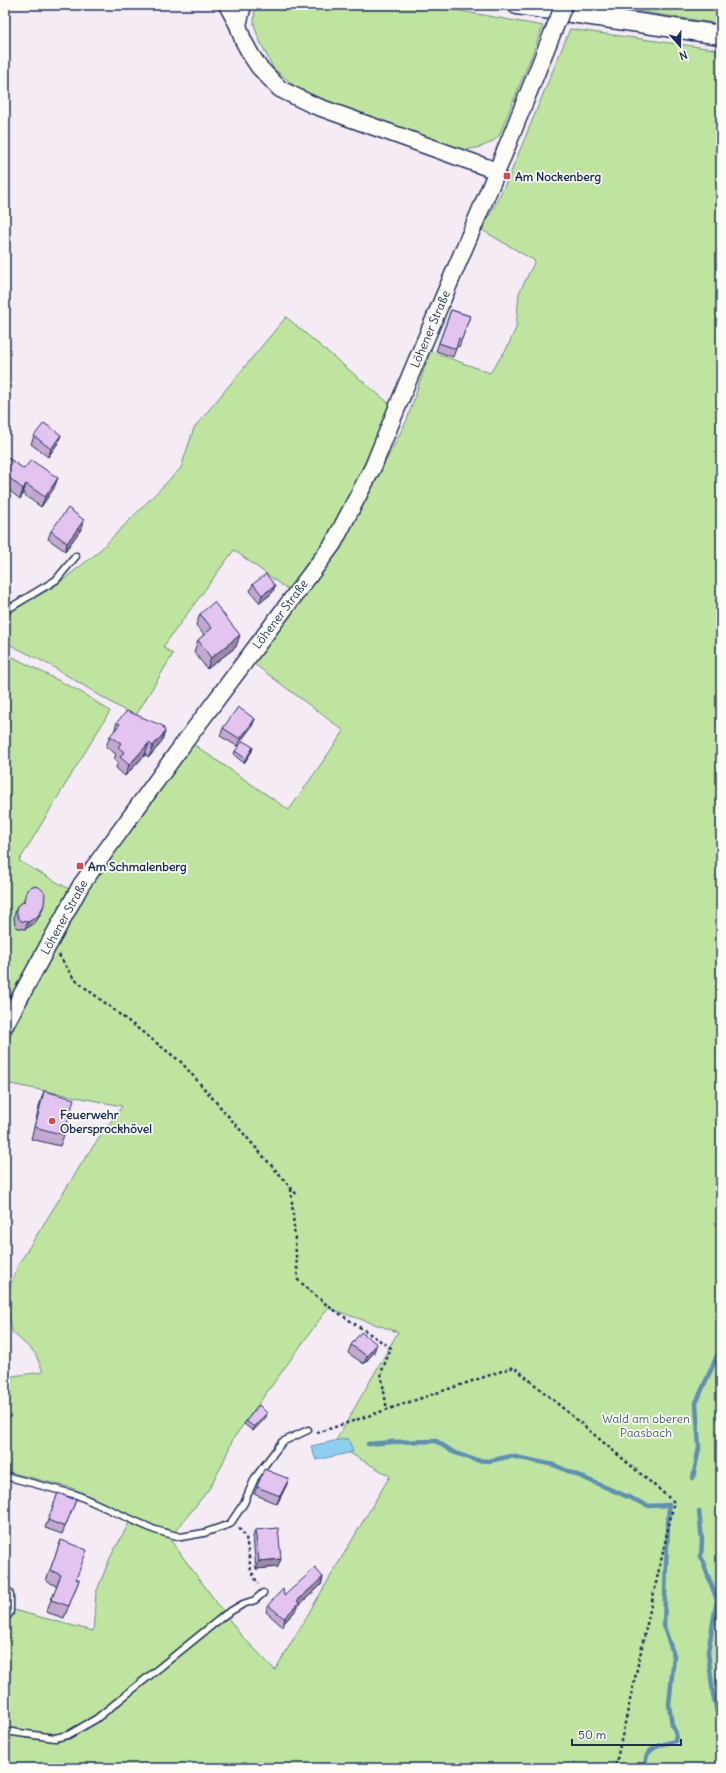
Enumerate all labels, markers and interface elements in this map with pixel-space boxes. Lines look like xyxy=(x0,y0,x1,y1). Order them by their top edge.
north arrow xyxy=(660,26,700,66)
text: N xyxy=(677,48,689,63)
place label: Am Nockenberg xyxy=(515,169,601,185)
marker: Am Nockenberg xyxy=(502,171,512,181)
street label: Löhener Straße xyxy=(407,288,453,370)
street label: Löhener Straße xyxy=(249,576,311,652)
place label: Am Schmalenberg xyxy=(88,859,187,875)
marker: Am Schmalenberg xyxy=(75,861,85,871)
street label: Löhener Straße xyxy=(37,877,91,957)
place label: Feuerwehr Obersprockhövel xyxy=(60,1107,152,1137)
marker: Feuerwehr Obersprockhövel xyxy=(47,1116,57,1126)
park label: Wald am oberen Paasbach xyxy=(602,1411,690,1440)
scale bar xyxy=(572,1721,681,1747)
text: 50 m xyxy=(578,1727,607,1742)

